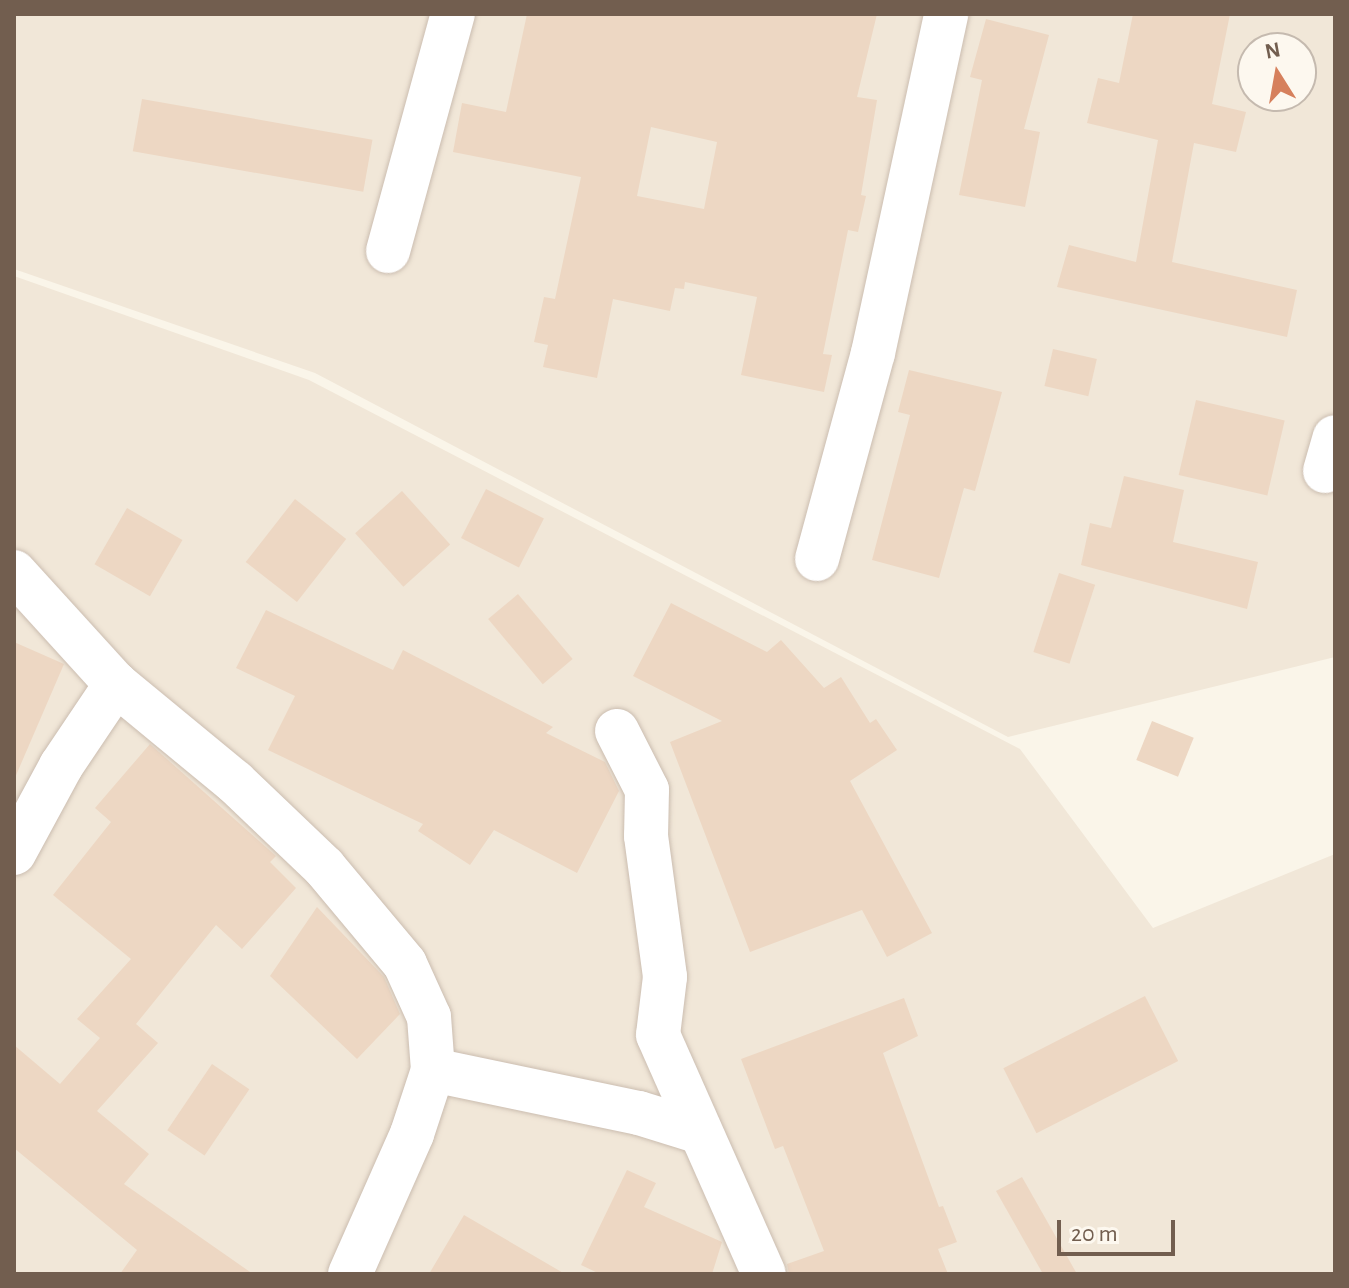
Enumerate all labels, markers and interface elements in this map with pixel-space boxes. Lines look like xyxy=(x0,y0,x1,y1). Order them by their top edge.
north arrow xyxy=(1237,32,1317,112)
text: N xyxy=(1263,38,1282,63)
scale bar xyxy=(1061,1204,1179,1254)
text: 20 m xyxy=(1071,1222,1118,1246)

